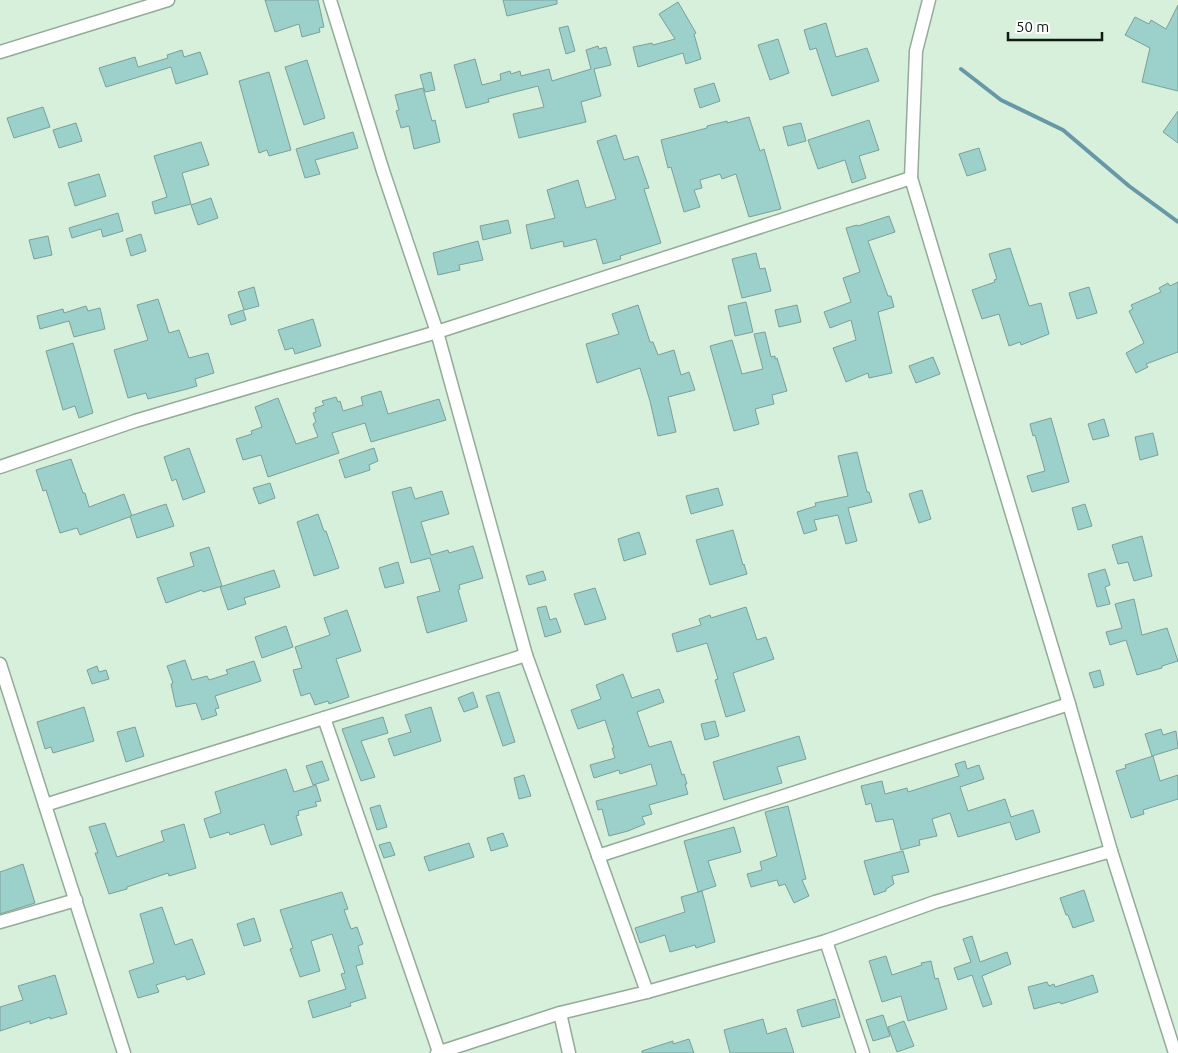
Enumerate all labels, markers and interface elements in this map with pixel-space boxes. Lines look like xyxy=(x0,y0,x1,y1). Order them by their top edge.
scale bar xyxy=(1008,10,1102,42)
text: 50 m xyxy=(1016,18,1049,35)

